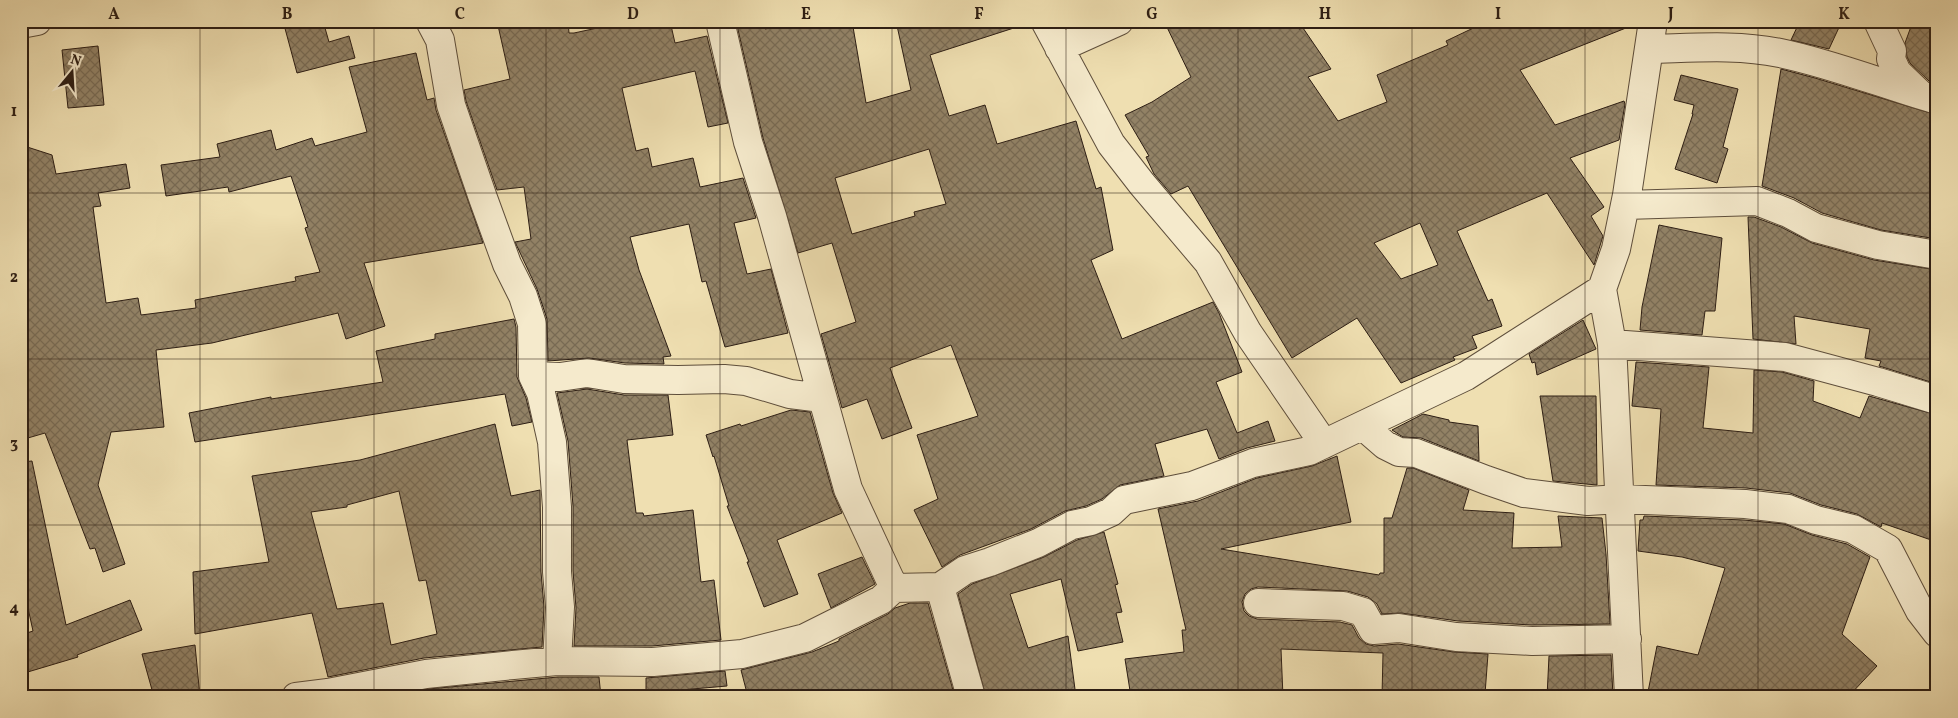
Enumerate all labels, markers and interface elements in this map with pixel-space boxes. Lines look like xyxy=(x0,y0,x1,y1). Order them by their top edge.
text: A xyxy=(108,4,120,26)
text: B xyxy=(282,4,293,26)
text: C xyxy=(455,4,465,26)
text: D xyxy=(627,4,639,26)
text: E xyxy=(801,4,811,26)
text: F xyxy=(974,4,984,26)
text: G xyxy=(1146,4,1158,26)
text: H xyxy=(1319,4,1331,26)
text: I xyxy=(1495,4,1501,26)
text: J xyxy=(1667,4,1674,26)
text: K xyxy=(1838,4,1850,26)
north arrow xyxy=(48,48,98,98)
text: N xyxy=(68,50,83,72)
text: 1 xyxy=(11,101,17,123)
text: 2 xyxy=(10,267,18,289)
text: 3 xyxy=(10,433,18,455)
text: 4 xyxy=(9,598,19,620)

